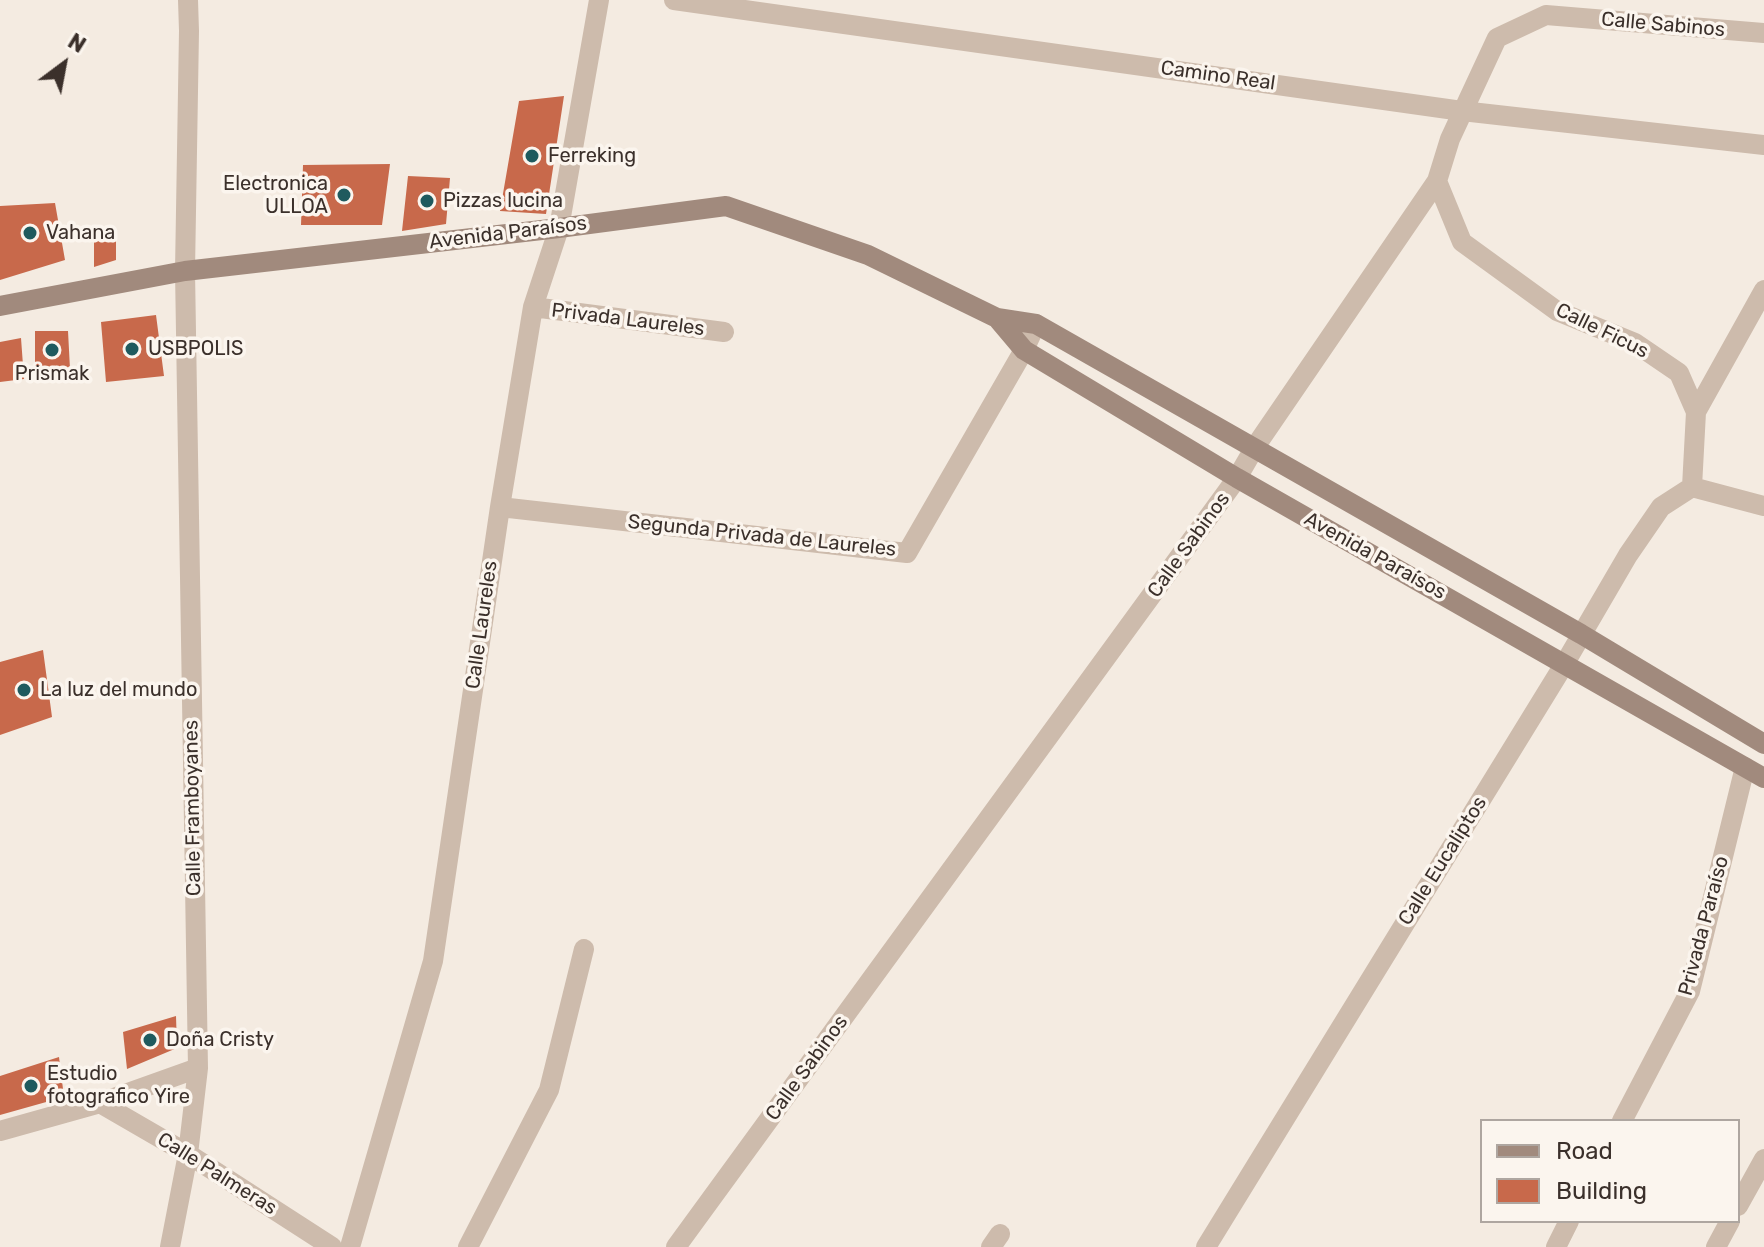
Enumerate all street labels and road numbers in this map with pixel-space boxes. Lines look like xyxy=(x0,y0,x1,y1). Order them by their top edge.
street label: Calle Sabinos xyxy=(1600,8,1726,42)
street label: Camino Real xyxy=(1159,56,1277,96)
street label: Avenida Paraísos xyxy=(428,211,588,255)
street label: Calle Ficus xyxy=(1552,298,1652,364)
street label: Privada Laureles xyxy=(550,299,706,341)
street label: Calle Sabinos xyxy=(1143,488,1235,602)
street label: Avenida Paraísos xyxy=(1300,507,1450,605)
street label: Segunda Privada de Laureles xyxy=(627,510,897,562)
street label: Calle Laureles xyxy=(461,559,503,691)
street label: Calle Framboyanes xyxy=(179,720,207,896)
street label: Calle Eucaliptos xyxy=(1394,792,1492,930)
street label: Privada Paraíso xyxy=(1674,854,1734,998)
street label: Calle Sabinos xyxy=(761,1011,853,1125)
street label: Calle Palmeras xyxy=(153,1128,281,1220)

